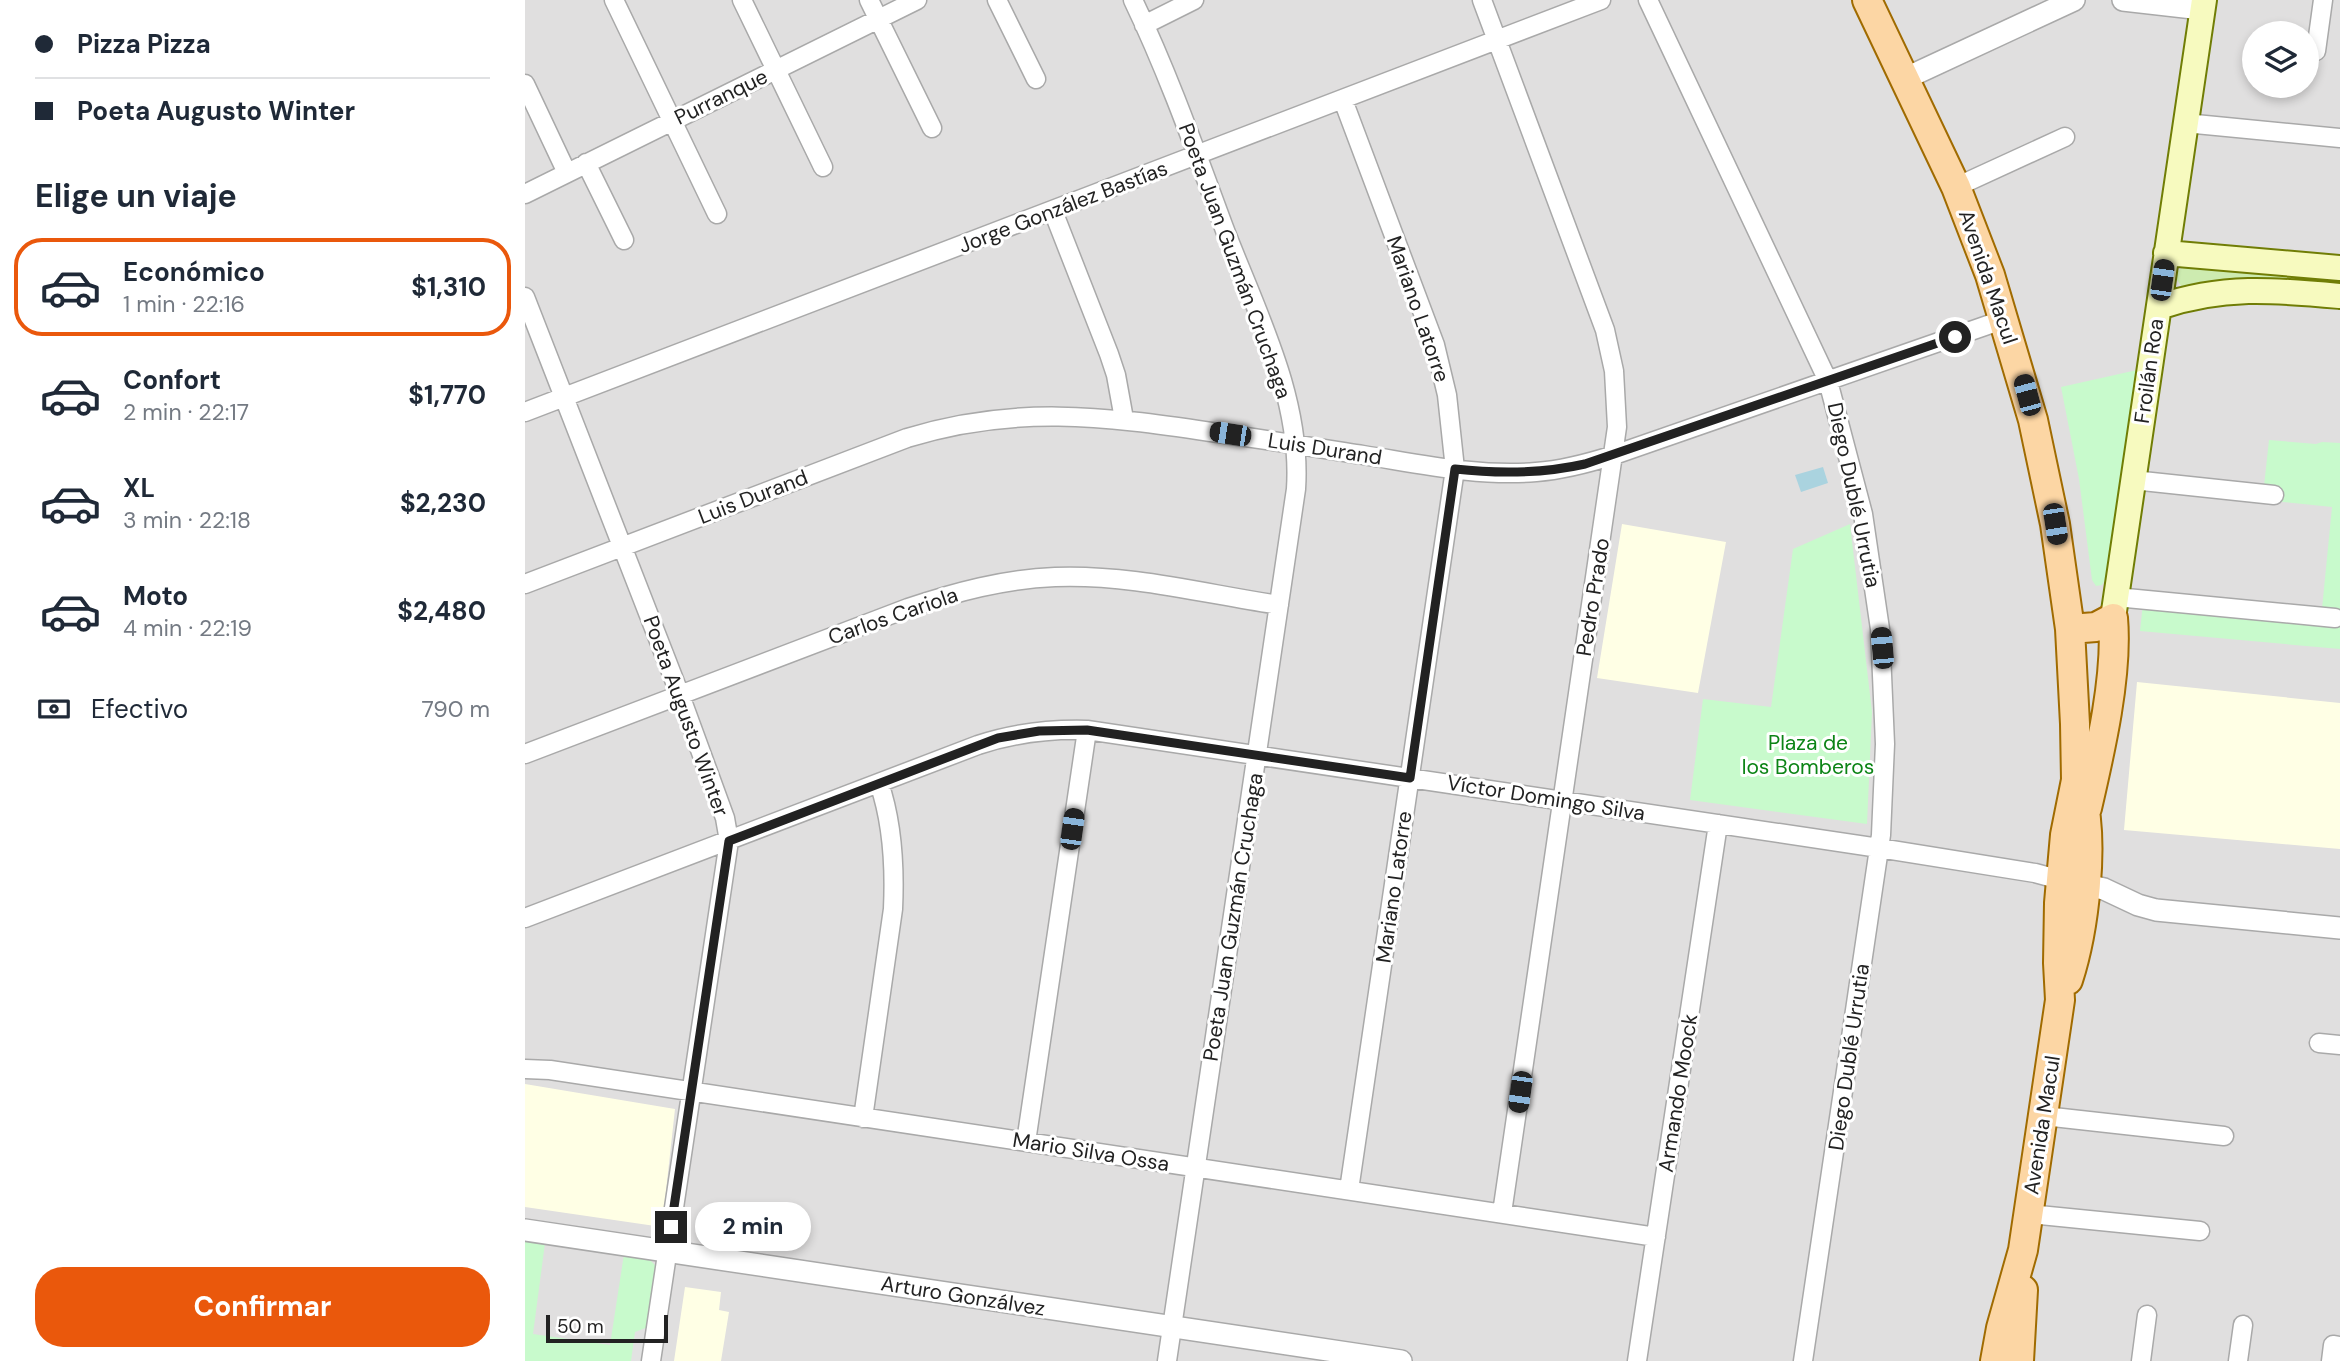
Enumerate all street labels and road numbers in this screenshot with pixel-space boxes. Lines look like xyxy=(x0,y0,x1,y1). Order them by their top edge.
street label: Purranque xyxy=(670,62,772,132)
street label: Poeta Juan Guzmán Cruchaga xyxy=(1172,119,1298,403)
street label: Jorge González Bastías xyxy=(955,154,1171,260)
street label: Avenida Macul xyxy=(1952,206,2024,348)
street label: Mariano Latorre xyxy=(1380,232,1456,386)
street label: Froilán Roa xyxy=(2128,317,2170,425)
street label: Diego Dublé Urrutia xyxy=(1821,400,1887,590)
street label: Luis Durand xyxy=(1266,426,1384,472)
street label: Luis Durand xyxy=(694,463,812,531)
street label: Pedro Prado xyxy=(1570,536,1616,658)
street label: Carlos Cariola xyxy=(824,581,962,651)
street label: Poeta Augusto Winter xyxy=(637,612,735,820)
street label: Víctor Domingo Silva xyxy=(1445,769,1647,827)
street label: Poeta Juan Guzmán Cruchaga xyxy=(1196,771,1270,1063)
street label: Mariano Latorre xyxy=(1369,809,1419,965)
street label: Diego Dublé Urrutia xyxy=(1822,962,1876,1152)
street label: Armando Moock xyxy=(1652,1011,1704,1174)
street label: Avenida Macul xyxy=(2017,1053,2067,1197)
street label: Mario Silva Ossa xyxy=(1011,1126,1171,1178)
street label: Arturo Gonzálvez xyxy=(879,1269,1047,1323)

